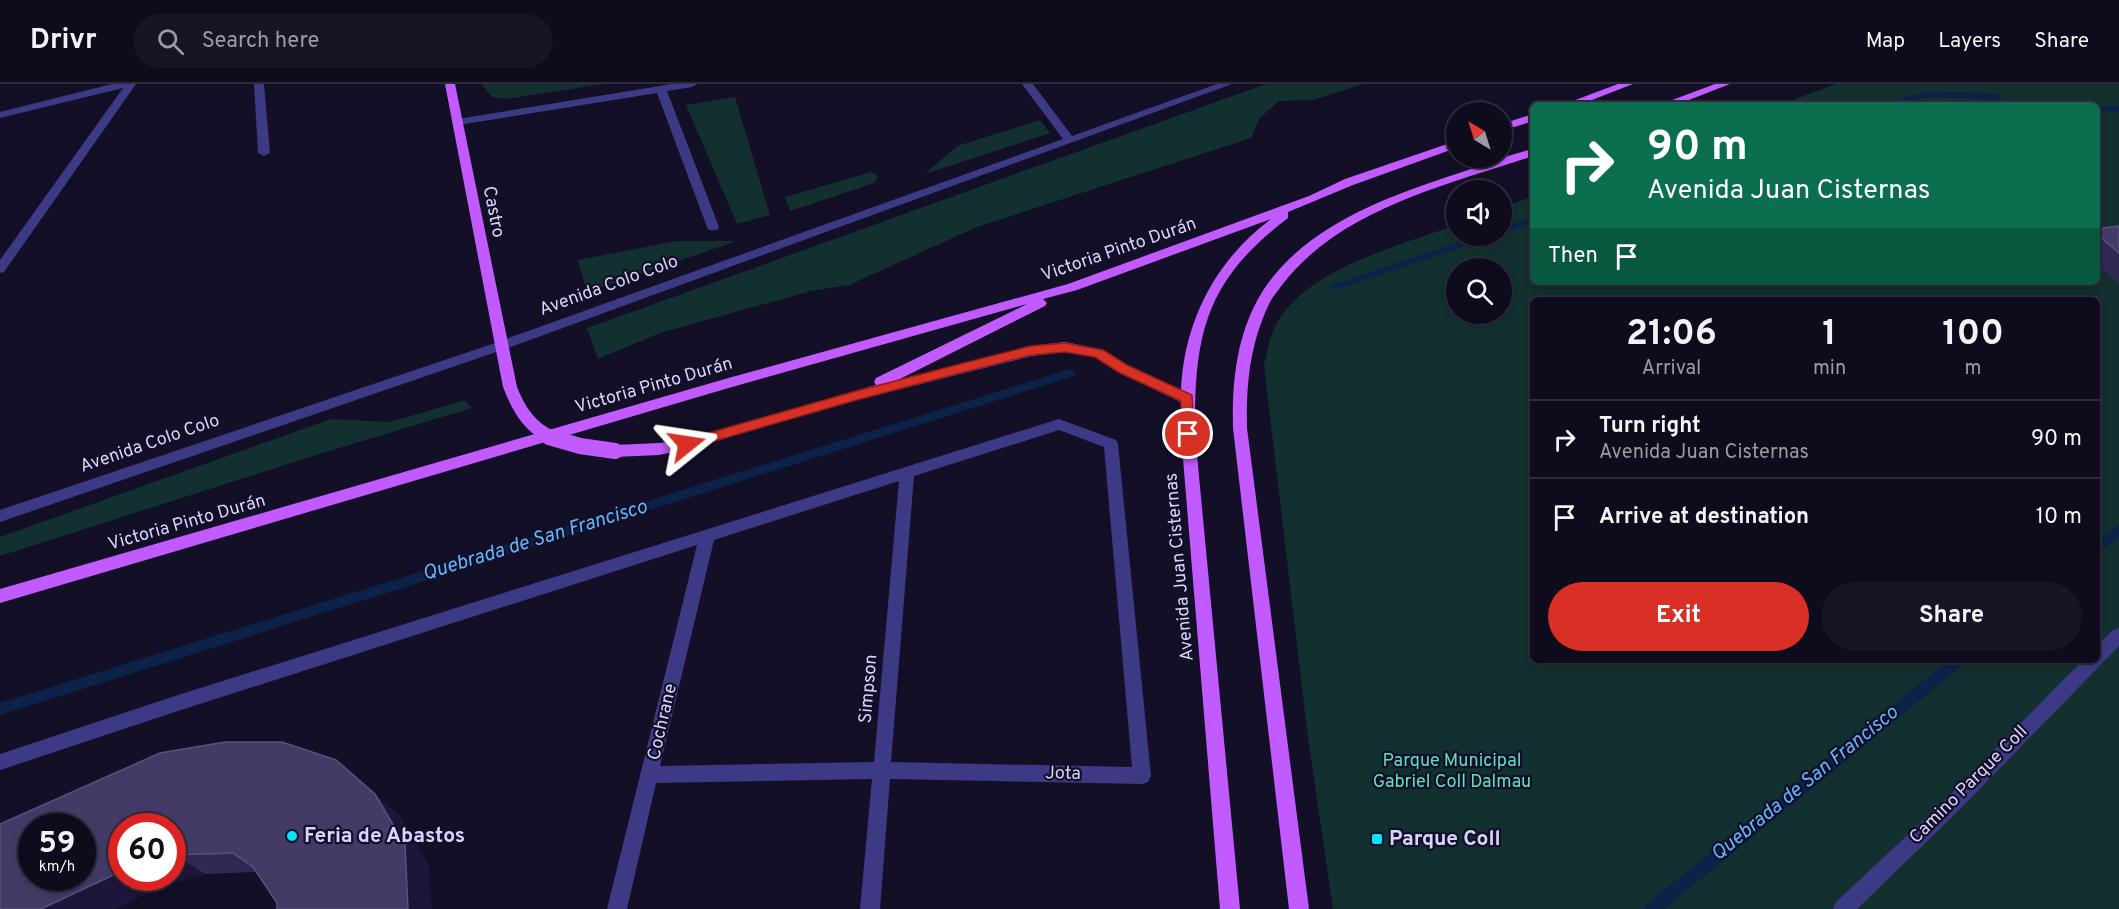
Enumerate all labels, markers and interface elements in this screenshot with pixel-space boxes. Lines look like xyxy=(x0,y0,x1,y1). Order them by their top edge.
search box xyxy=(133,14,553,68)
text: Drivr xyxy=(30,23,97,59)
icon: search xyxy=(154,25,187,58)
text: Search here xyxy=(202,28,319,55)
text: Map xyxy=(1866,28,1905,55)
text: Layers xyxy=(1938,28,2001,55)
text: Share xyxy=(2034,28,2089,55)
north arrow xyxy=(1446,102,1512,168)
map controls xyxy=(1446,102,1512,324)
text: 90 m xyxy=(1647,122,1748,175)
icon: right xyxy=(1548,126,1626,204)
text: Avenida Juan Cisternas xyxy=(1647,174,1931,208)
button: sound xyxy=(1446,180,1512,246)
street label: Castro xyxy=(477,184,509,240)
street label: Victoria Pinto Durán xyxy=(1038,213,1200,287)
icon: arrive xyxy=(1610,240,1643,273)
text: Then xyxy=(1548,243,1598,270)
street label: Avenida Colo Colo xyxy=(536,250,682,322)
button: search xyxy=(1446,258,1512,324)
text: 21:06 xyxy=(1626,312,1717,358)
text: 1 xyxy=(1822,312,1837,358)
text: 100 xyxy=(1942,312,2004,358)
street label: Victoria Pinto Durán xyxy=(573,353,735,419)
text: Arrival xyxy=(1642,356,1701,382)
text: min xyxy=(1813,356,1846,382)
text: m xyxy=(1965,356,1982,382)
pin xyxy=(1162,408,1213,459)
street label: Avenida Colo Colo xyxy=(77,409,223,479)
position arrow xyxy=(655,412,719,476)
text: Turn right xyxy=(1599,413,1701,440)
icon: arrive xyxy=(1171,417,1204,450)
icon: right xyxy=(1548,423,1581,456)
text: 90 m xyxy=(2031,426,2082,453)
text: Avenida Juan Cisternas xyxy=(1599,440,1809,466)
street label: Avenida Juan Cisternas xyxy=(1160,472,1200,662)
street label: Victoria Pinto Durán xyxy=(106,490,268,556)
water label: Quebrada de San Francisco xyxy=(420,494,651,588)
icon: arrive xyxy=(1548,501,1581,534)
text: Arrive at destination xyxy=(1599,504,1809,531)
text: 10 m xyxy=(2036,504,2082,531)
button: Exit xyxy=(1548,582,1809,651)
button: Share xyxy=(1821,582,2082,651)
street label: Simpson xyxy=(855,654,883,724)
street label: Cochrane xyxy=(643,681,683,763)
water label: Quebrada de San Francisco xyxy=(1706,700,1904,868)
street label: Camino Parque Coll xyxy=(1905,721,2033,849)
park label: Parque Municipal Gabriel Coll Dalmau xyxy=(1373,750,1531,794)
street label: Jota xyxy=(1045,762,1081,786)
speed limit sign: 60 xyxy=(108,813,186,891)
place label: Feria de Abastos xyxy=(304,823,465,850)
text: 59 xyxy=(39,826,75,863)
place label: Parque Coll xyxy=(1389,826,1501,853)
marker: Feria de Abastos xyxy=(285,829,299,843)
marker: Parque Coll xyxy=(1370,832,1384,846)
text: km/h xyxy=(39,858,75,877)

